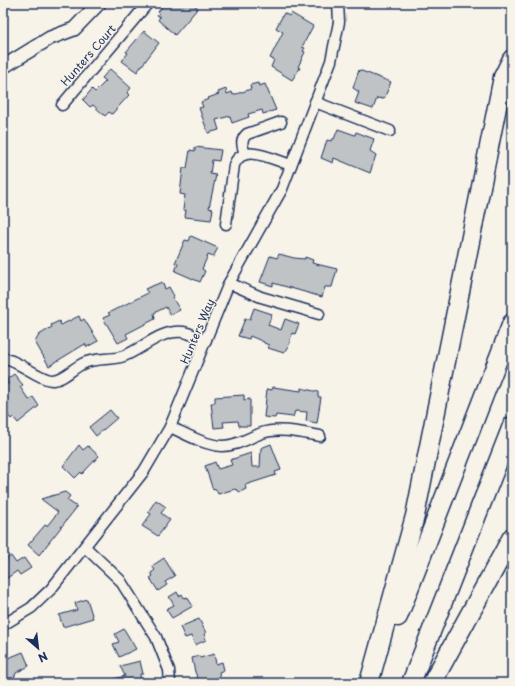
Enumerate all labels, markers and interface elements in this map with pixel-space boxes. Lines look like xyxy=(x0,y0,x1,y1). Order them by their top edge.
street label: Hunters Court xyxy=(56,20,120,89)
street label: Hunters Way xyxy=(176,296,218,366)
north arrow xyxy=(18,628,58,668)
text: N xyxy=(35,648,51,667)

